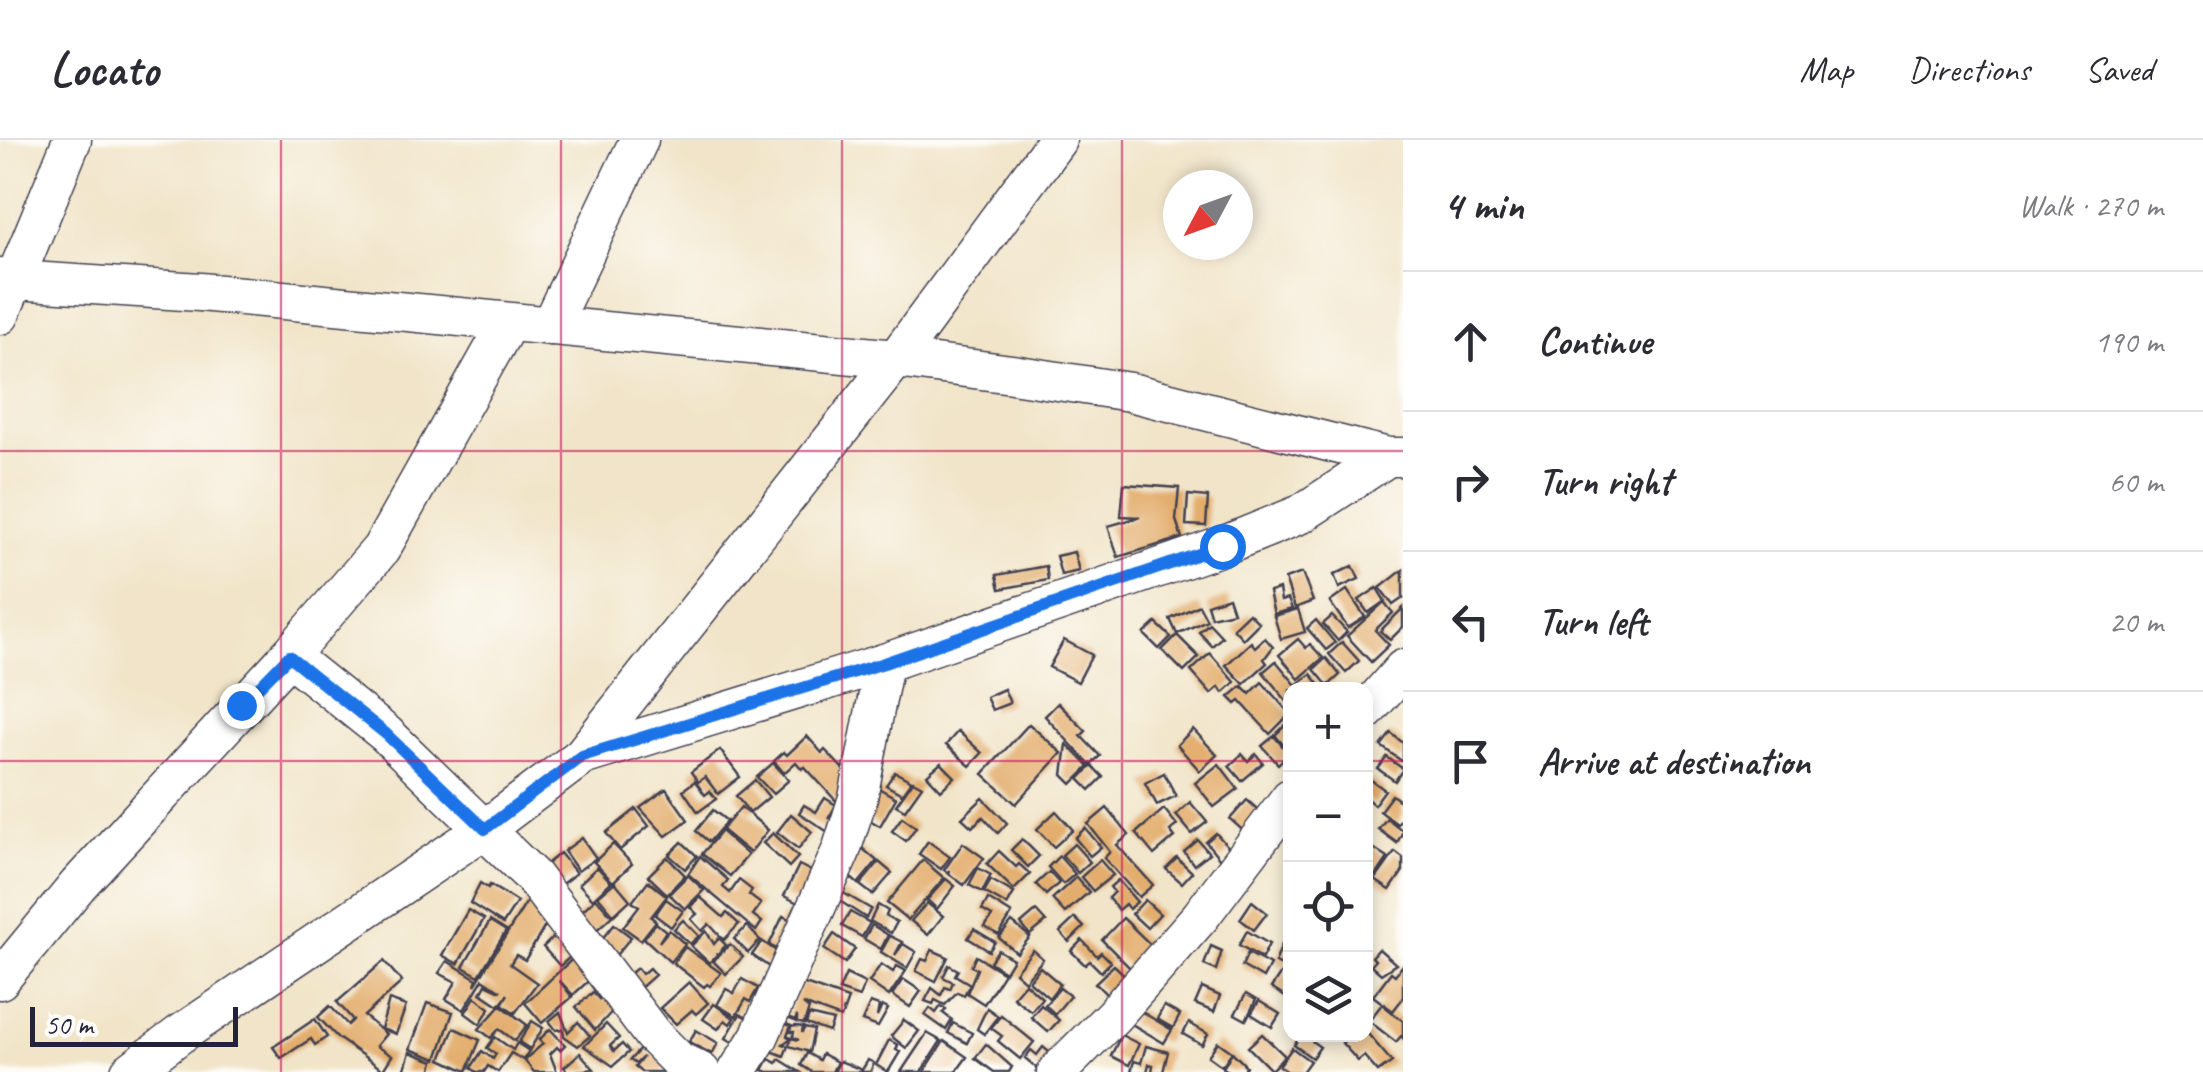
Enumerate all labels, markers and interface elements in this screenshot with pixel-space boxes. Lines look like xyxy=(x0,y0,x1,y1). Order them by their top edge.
text: Locato xyxy=(50,39,158,99)
text: Map xyxy=(1800,47,1853,92)
text: Directions xyxy=(1908,47,2030,92)
text: Saved xyxy=(2085,47,2153,92)
north arrow xyxy=(1163,170,1253,260)
text: 4 min xyxy=(1443,179,1523,232)
text: Walk · 270 m xyxy=(2019,185,2163,226)
icon: ahead xyxy=(1443,314,1498,369)
text: Continue xyxy=(1538,318,1652,365)
text: 190 m xyxy=(2094,321,2163,362)
icon: right xyxy=(1443,454,1498,509)
text: Turn right xyxy=(1538,458,1672,505)
text: 60 m xyxy=(2109,461,2163,502)
route start xyxy=(1200,524,1246,570)
icon: left xyxy=(1443,594,1498,649)
text: Turn left xyxy=(1538,598,1648,645)
text: 20 m xyxy=(2109,601,2163,642)
map controls xyxy=(1283,682,1373,1042)
button: + xyxy=(1283,682,1373,772)
route end xyxy=(219,683,265,729)
icon: arrive xyxy=(1443,734,1498,789)
text: Arrive at destination xyxy=(1538,738,1810,785)
button: − xyxy=(1283,772,1373,862)
button: locate xyxy=(1283,862,1373,952)
button: layers xyxy=(1283,952,1373,1042)
scale bar xyxy=(30,1002,238,1046)
text: 50 m xyxy=(45,1007,93,1042)

